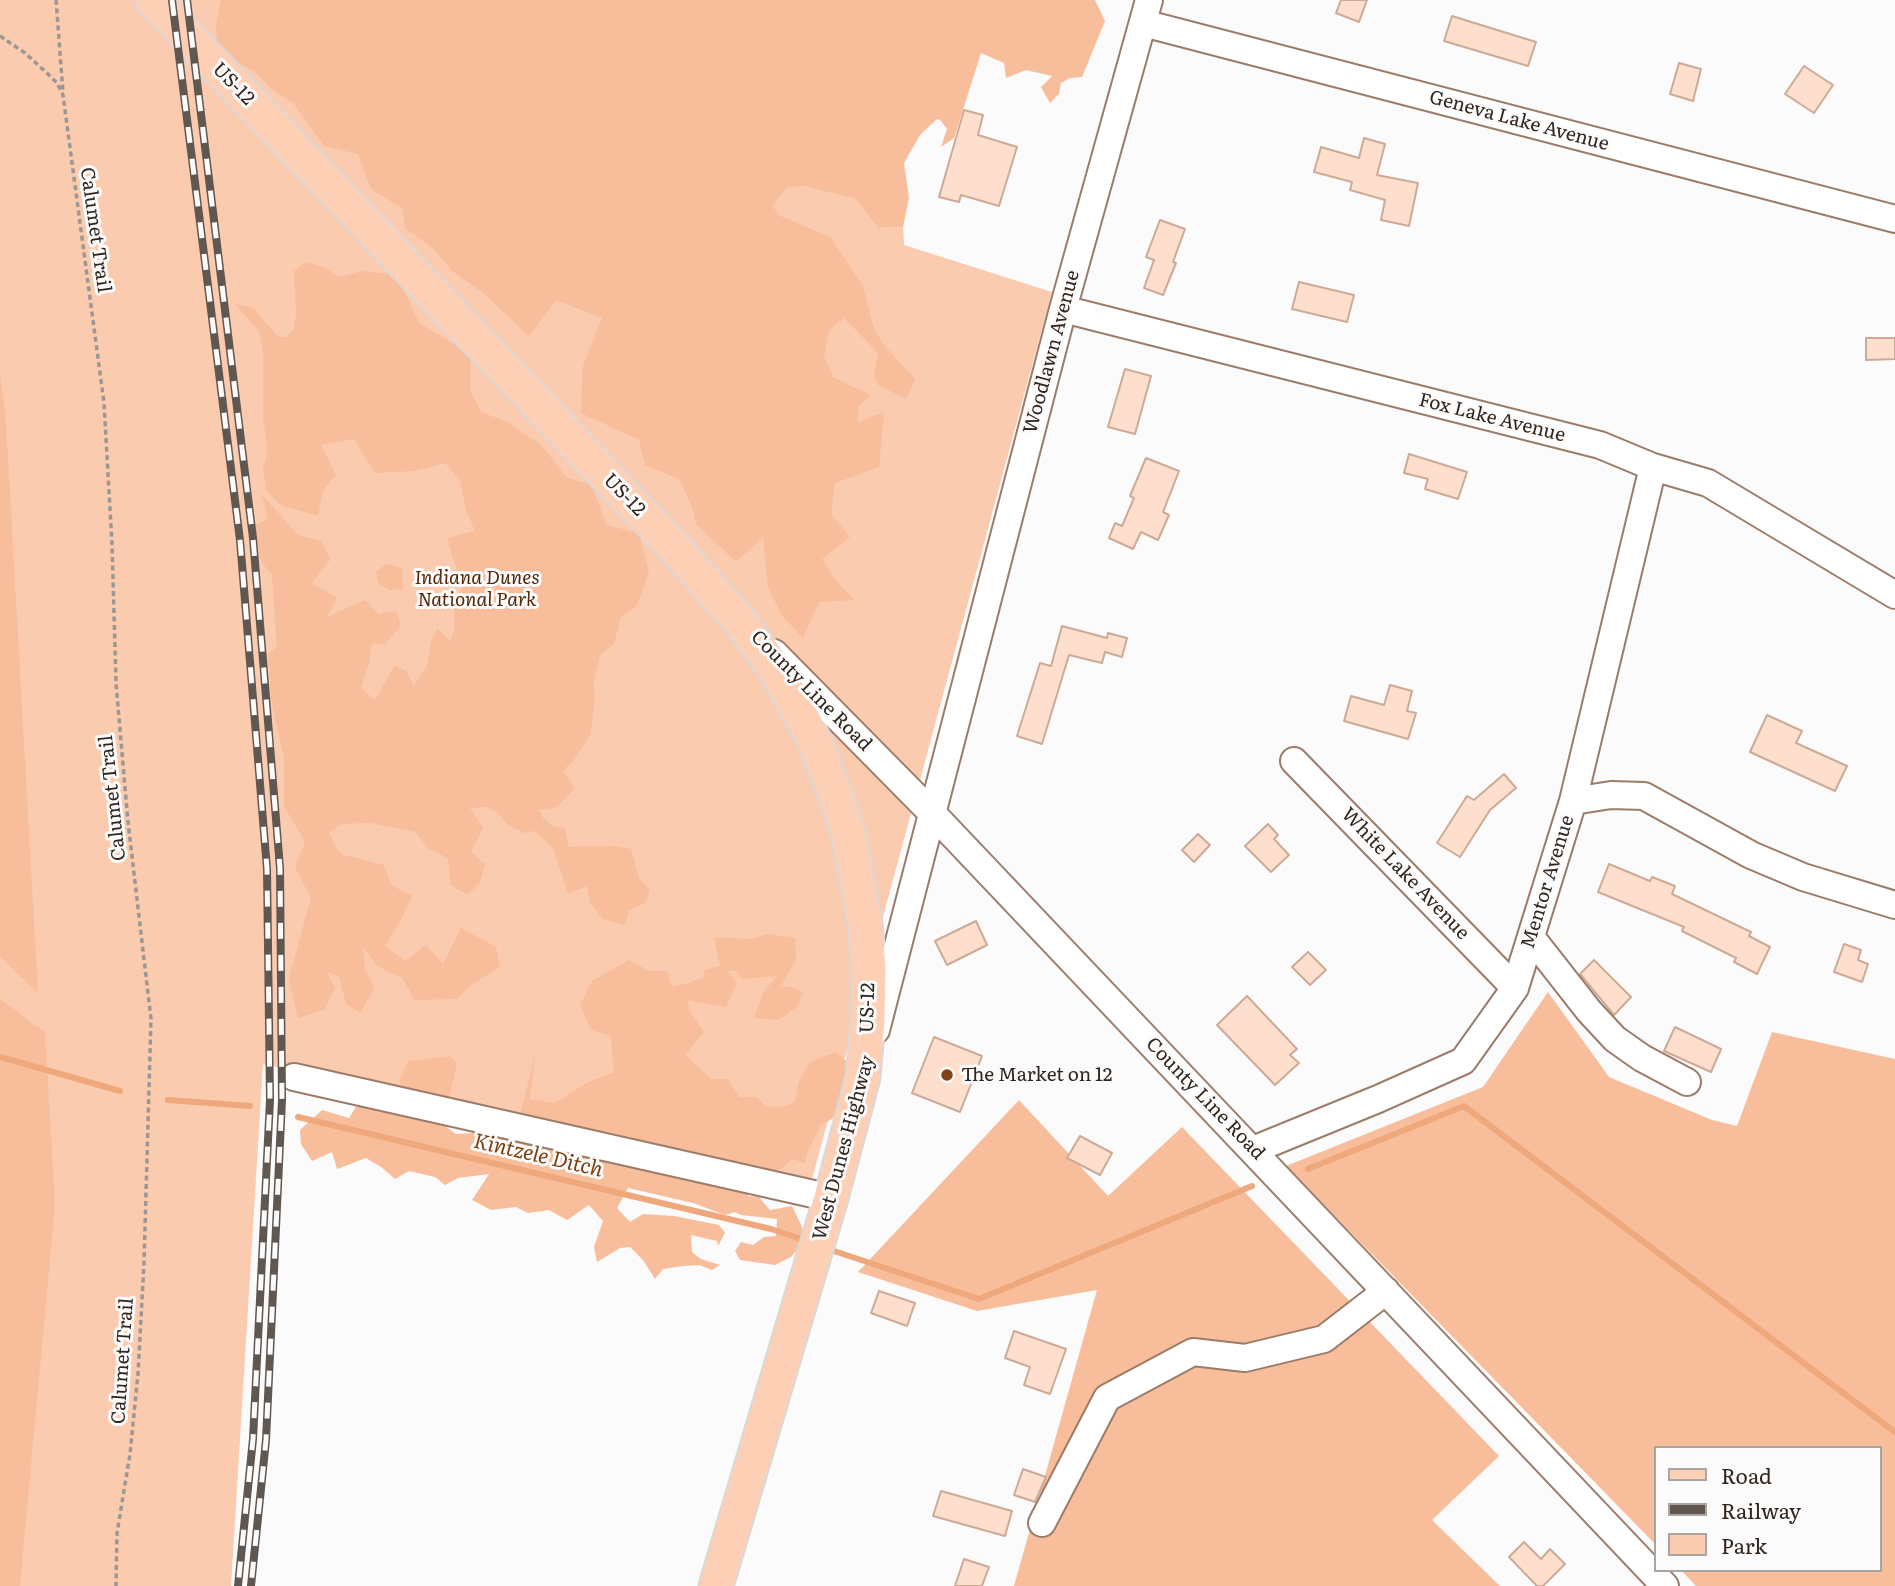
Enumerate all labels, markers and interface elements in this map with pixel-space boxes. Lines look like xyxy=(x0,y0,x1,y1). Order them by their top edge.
street label: US-12 xyxy=(207,58,259,110)
street label: Geneva Lake Avenue xyxy=(1427,86,1611,156)
street label: Calumet Trail xyxy=(75,166,115,294)
street label: Woodlawn Avenue xyxy=(1019,268,1085,436)
street label: Fox Lake Avenue xyxy=(1416,389,1568,447)
street label: US-12 xyxy=(598,469,650,521)
park label: Indiana Dunes National Park xyxy=(414,567,540,611)
street label: County Line Road xyxy=(746,626,876,756)
street label: Calumet Trail xyxy=(95,734,131,862)
street label: White Lake Avenue xyxy=(1336,803,1474,945)
street label: Mentor Avenue xyxy=(1517,813,1579,951)
street label: US-12 xyxy=(856,982,880,1034)
street label: County Line Road xyxy=(1141,1033,1269,1165)
street label: West Dunes Highway xyxy=(808,1053,880,1243)
place label: The Market on 12 xyxy=(961,1064,1112,1086)
marker: The Market on 12 xyxy=(939,1067,955,1083)
water label: Kintzele Ditch xyxy=(471,1129,605,1183)
street label: Calumet Trail xyxy=(107,1297,139,1425)
legend xyxy=(1654,1446,1881,1572)
text: Road xyxy=(1721,1459,1772,1490)
text: Railway xyxy=(1721,1494,1801,1525)
text: Park xyxy=(1721,1529,1767,1560)

